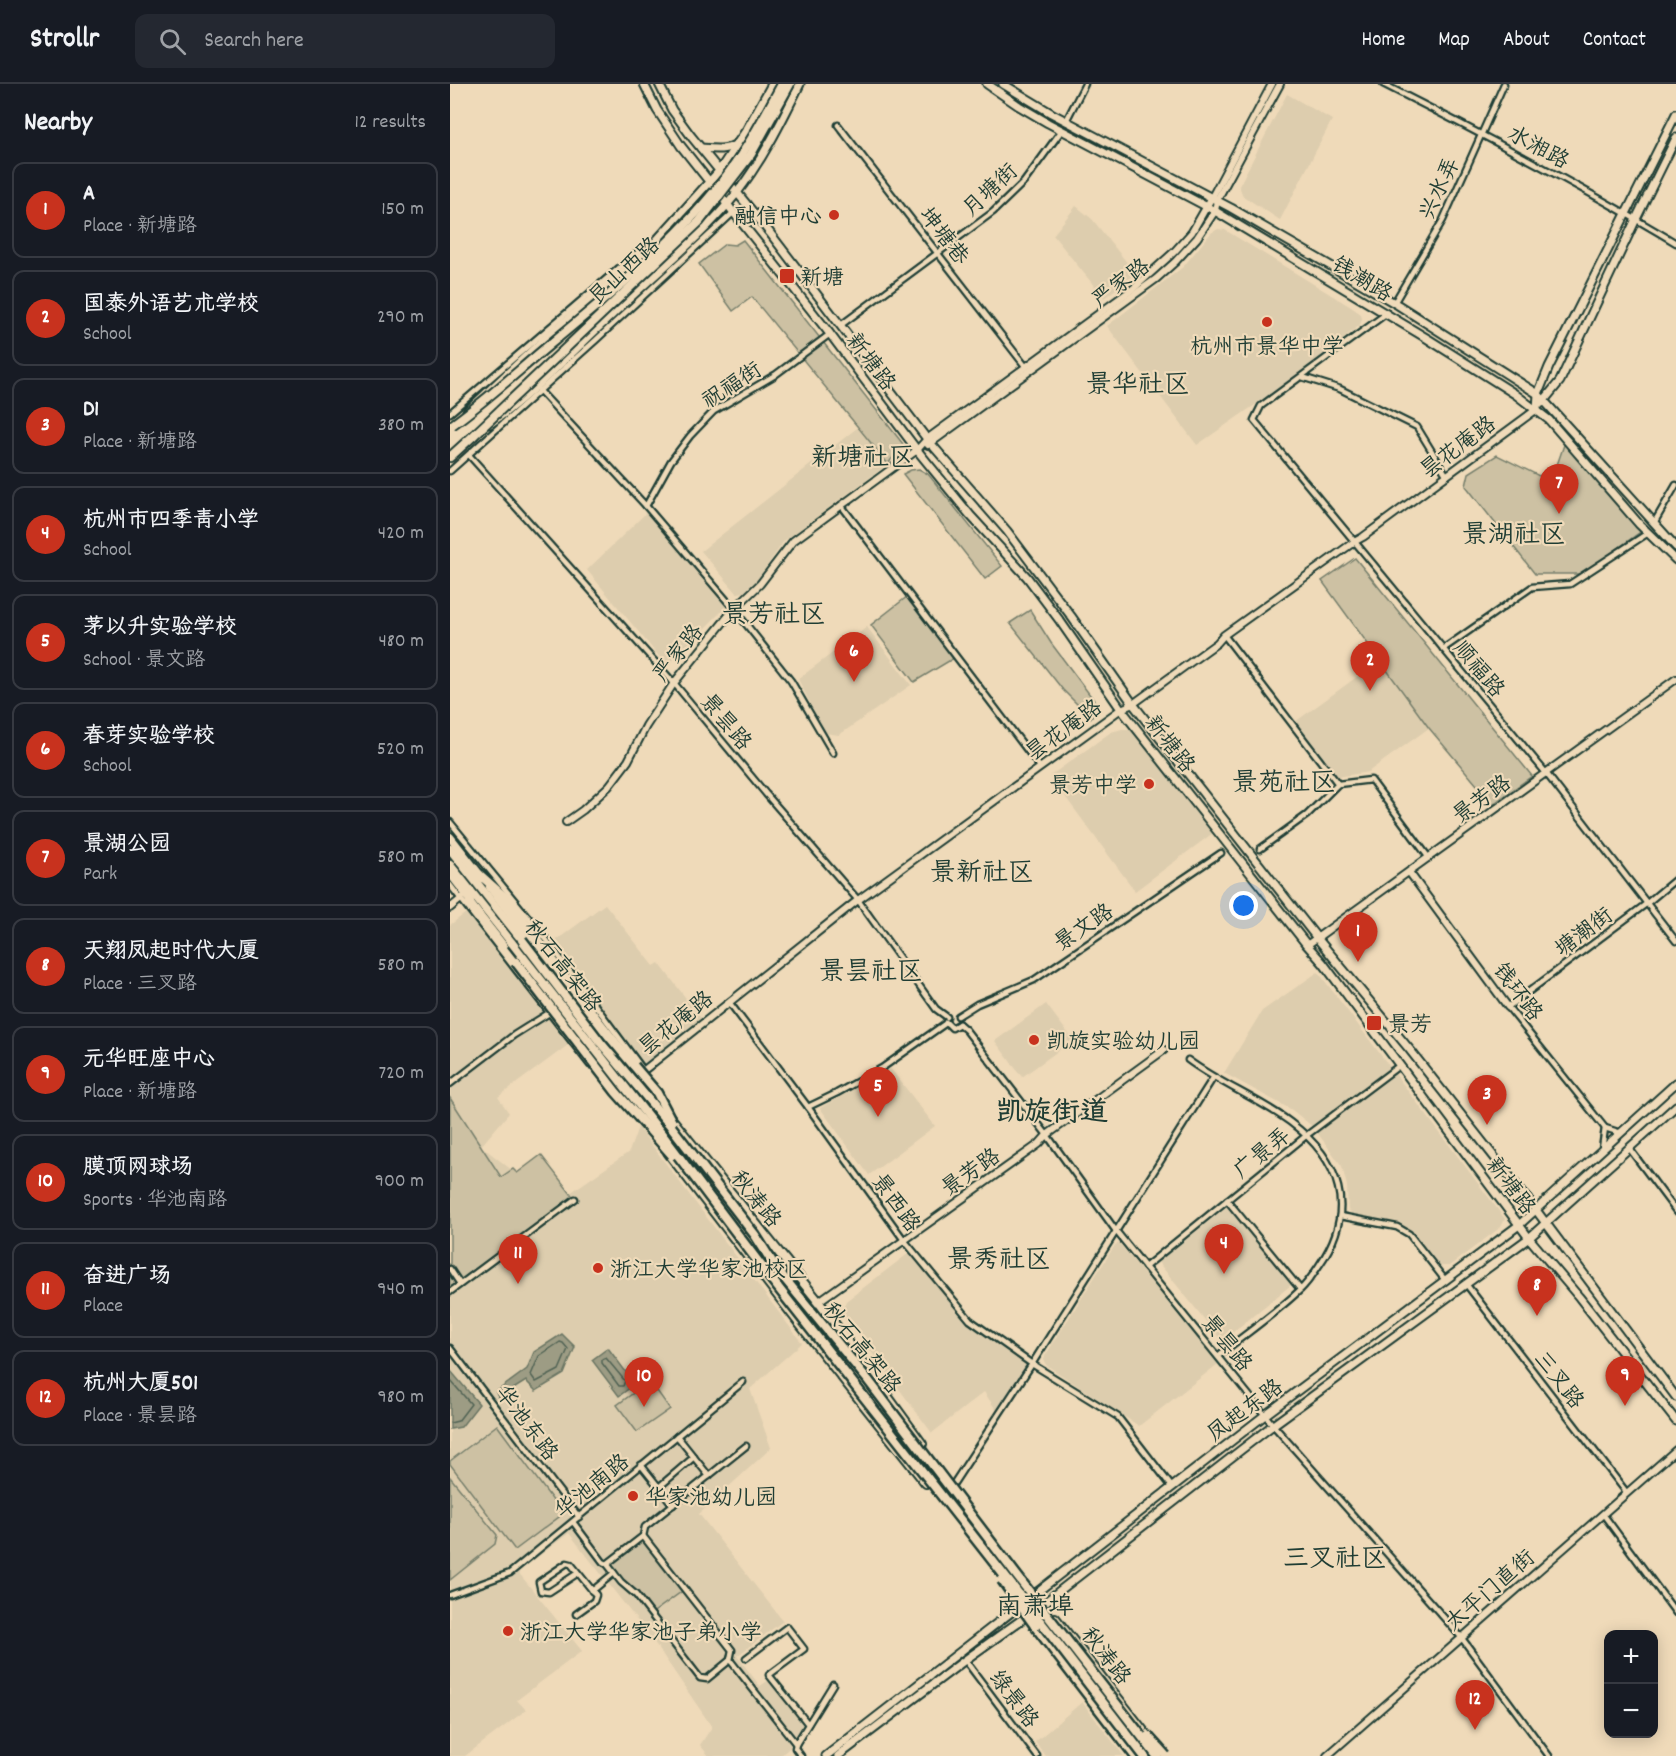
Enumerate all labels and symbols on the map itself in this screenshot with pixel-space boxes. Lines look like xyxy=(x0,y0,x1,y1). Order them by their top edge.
street label: 水湘路 xyxy=(1501,120,1574,178)
street label: 兴水弄 xyxy=(1413,153,1469,226)
street label: 月塘街 xyxy=(957,158,1026,225)
street label: 坤塘巷 xyxy=(910,202,975,273)
place label: 融信中心 xyxy=(734,203,822,234)
marker: 融信中心 xyxy=(827,208,841,222)
street label: 艮山西路 xyxy=(583,231,668,314)
street label: 钱潮路 xyxy=(1325,251,1397,311)
street label: 严家路 xyxy=(1086,253,1158,317)
place label: 新塘 xyxy=(800,264,844,295)
marker: 新塘 xyxy=(778,267,796,285)
marker: 杭州市景华中学 xyxy=(1260,315,1274,329)
street label: 新塘路 xyxy=(837,327,901,399)
place label: 杭州市景华中学 xyxy=(1190,333,1344,364)
street label: 祝福街 xyxy=(697,356,769,418)
district label: 景华社区 xyxy=(1086,368,1190,405)
street label: 昙花庵路 xyxy=(1415,410,1504,488)
district label: 新塘社区 xyxy=(811,441,915,478)
pin: 7 xyxy=(1540,464,1578,514)
district label: 景湖社区 xyxy=(1462,518,1566,555)
district label: 景芳社区 xyxy=(722,598,826,635)
street label: 严家路 xyxy=(647,619,712,690)
pin: 6 xyxy=(834,632,874,682)
street label: 顺福路 xyxy=(1444,635,1510,705)
pin: 2 xyxy=(1350,642,1390,691)
street label: 景昙路 xyxy=(691,688,757,758)
street label: 昙花庵路 xyxy=(1020,693,1110,770)
street label: 新塘路 xyxy=(1136,710,1201,781)
district label: 景苑社区 xyxy=(1232,766,1336,803)
street label: 景芳路 xyxy=(1447,769,1519,833)
place label: 景芳中学 xyxy=(1049,772,1137,803)
marker: 景芳中学 xyxy=(1142,777,1156,791)
district label: 景新社区 xyxy=(930,856,1034,893)
your location xyxy=(1229,891,1258,920)
street label: 景文路 xyxy=(1049,898,1121,960)
street label: 塘潮街 xyxy=(1549,902,1621,966)
pin: 1 xyxy=(1338,912,1378,962)
street label: 秋石高架路 xyxy=(515,914,607,1020)
district label: 景昙社区 xyxy=(819,955,923,992)
street label: 钱环路 xyxy=(1484,957,1548,1029)
street label: 昙花庵路 xyxy=(633,985,721,1064)
place label: 景芳 xyxy=(1388,1011,1432,1042)
marker: 景芳 xyxy=(1365,1014,1383,1032)
place label: 凯旋实验幼儿园 xyxy=(1046,1028,1200,1059)
marker: 凯旋实验幼儿园 xyxy=(1027,1033,1041,1047)
pin: 5 xyxy=(858,1068,898,1117)
pin: 3 xyxy=(1468,1076,1506,1125)
district label: 凯旋街道 xyxy=(996,1095,1108,1135)
street label: 广景弄 xyxy=(1228,1122,1299,1188)
street label: 景芳路 xyxy=(936,1142,1008,1205)
street label: 新塘路 xyxy=(1477,1151,1541,1223)
street label: 秋涛路 xyxy=(721,1165,787,1236)
street label: 景西路 xyxy=(862,1168,926,1240)
pin: 4 xyxy=(1204,1224,1244,1274)
pin: 11 xyxy=(498,1234,538,1284)
district label: 景秀社区 xyxy=(947,1243,1051,1280)
place label: 浙江大学华家池校区 xyxy=(610,1256,808,1287)
marker: 浙江大学华家池校区 xyxy=(591,1261,605,1275)
pin: 8 xyxy=(1518,1266,1556,1316)
street label: 秋石高架路 xyxy=(814,1297,907,1402)
street label: 景昙路 xyxy=(1192,1309,1258,1380)
street label: 三叉路 xyxy=(1525,1346,1590,1417)
pin: 9 xyxy=(1606,1356,1644,1406)
pin: 10 xyxy=(624,1358,664,1407)
street label: 凤起东路 xyxy=(1202,1373,1291,1451)
street label: 华池东路 xyxy=(486,1380,564,1469)
street label: 华池南路 xyxy=(549,1448,637,1527)
place label: 华家池幼儿园 xyxy=(645,1484,777,1515)
marker: 华家池幼儿园 xyxy=(626,1489,640,1503)
district label: 三叉社区 xyxy=(1283,1542,1387,1579)
street label: 太平门直街 xyxy=(1440,1544,1543,1639)
district label: 南萧埠 xyxy=(996,1590,1074,1627)
place label: 浙江大学华家池子弟小学 xyxy=(520,1619,762,1650)
street label: 秋涛路 xyxy=(1072,1622,1137,1693)
marker: 浙江大学华家池子弟小学 xyxy=(501,1624,515,1638)
street label: 绿景路 xyxy=(980,1664,1044,1736)
pin: 12 xyxy=(1456,1680,1494,1730)

